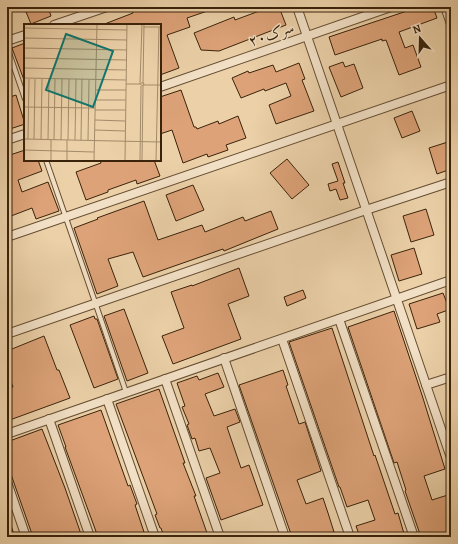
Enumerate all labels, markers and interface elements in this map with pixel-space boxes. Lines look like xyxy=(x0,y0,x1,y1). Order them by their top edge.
street label: سرک۲۰ xyxy=(246,17,296,51)
north arrow xyxy=(400,18,440,58)
text: N xyxy=(410,21,423,37)
inset map xyxy=(24,24,161,161)

